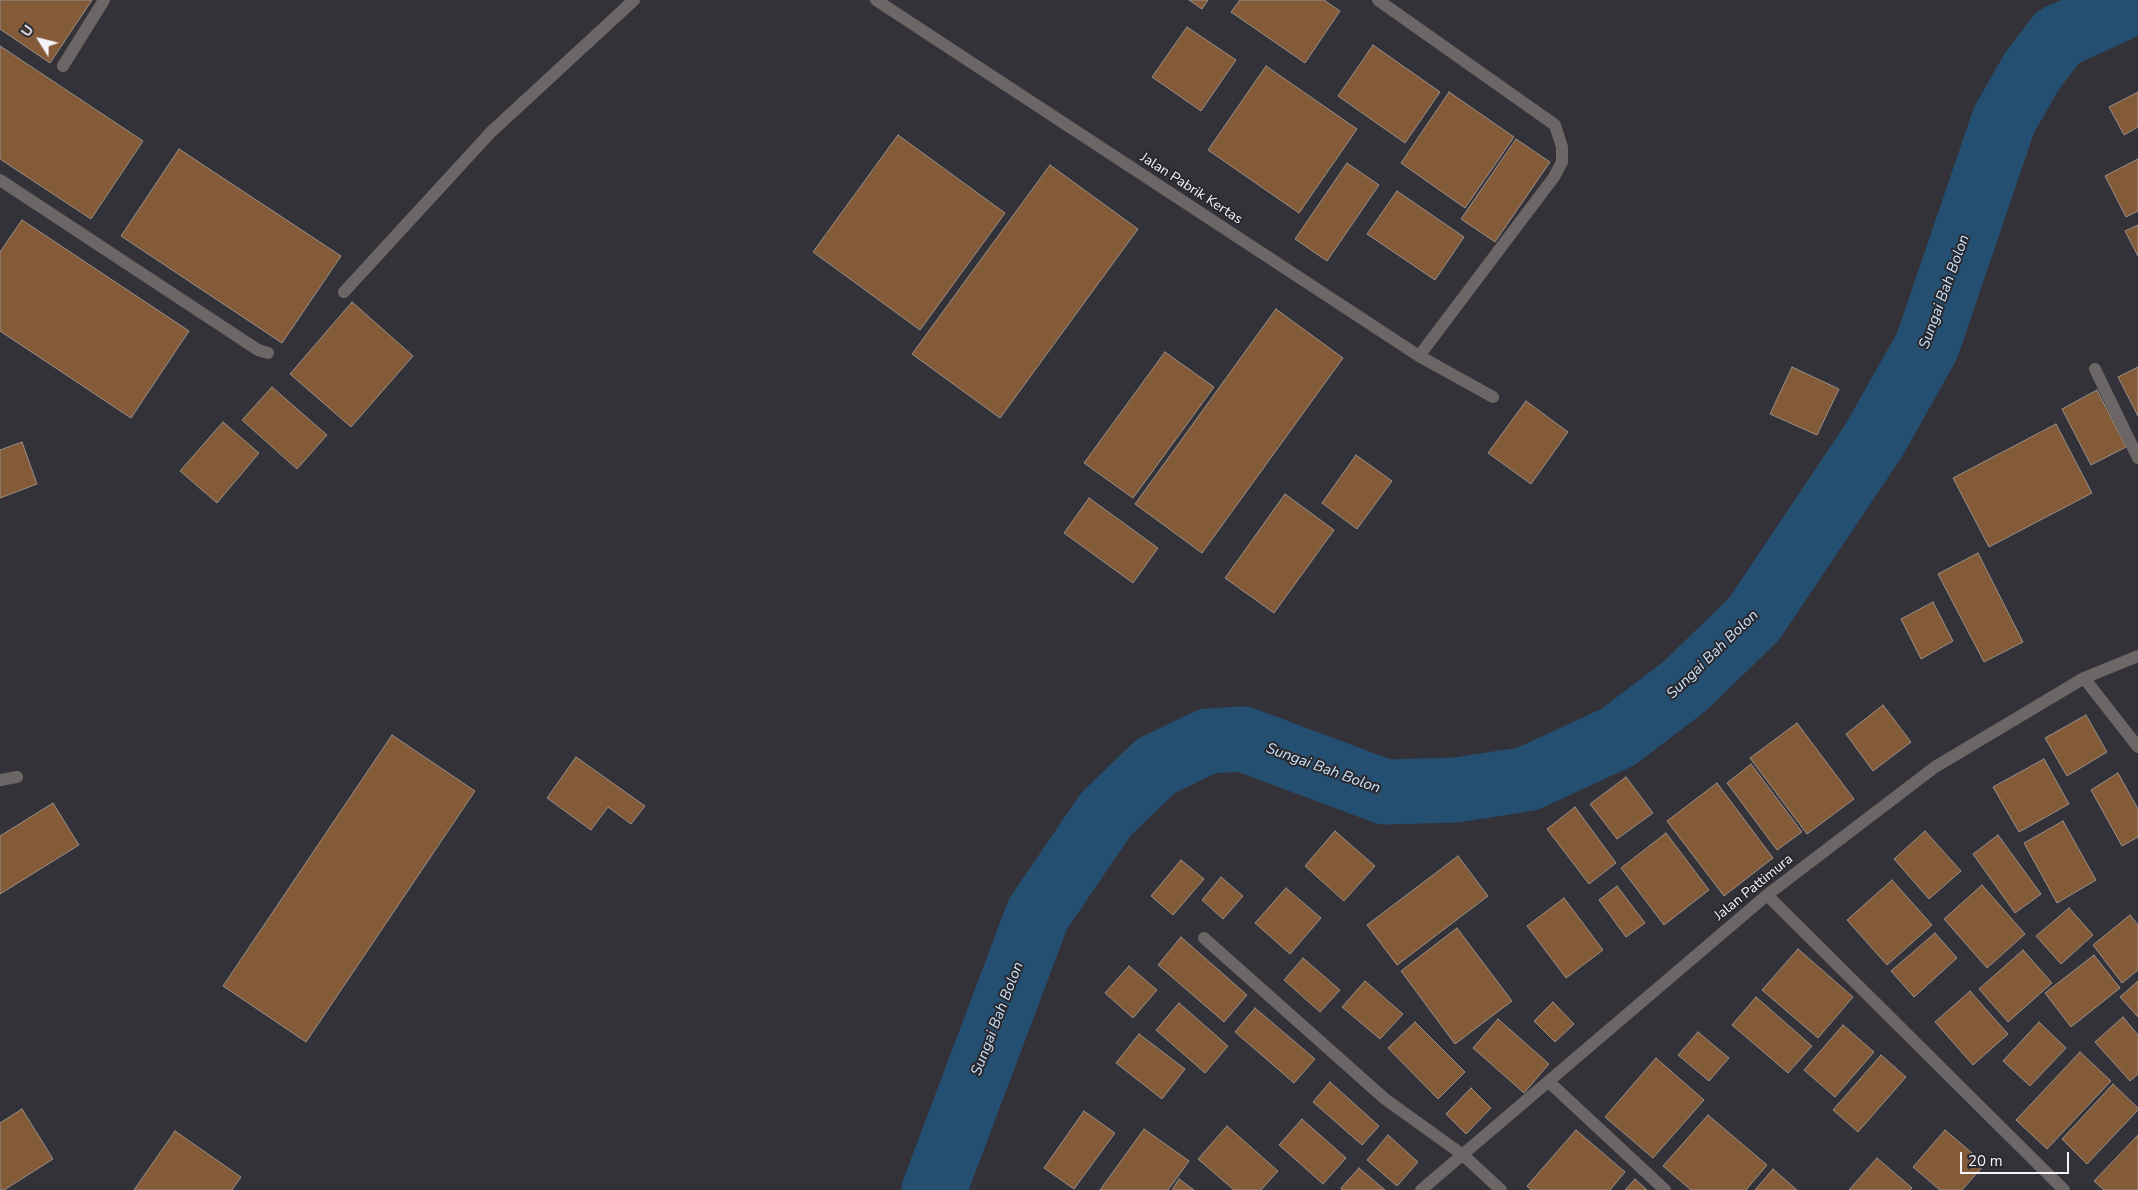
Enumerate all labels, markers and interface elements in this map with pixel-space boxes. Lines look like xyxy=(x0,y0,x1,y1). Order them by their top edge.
north arrow xyxy=(15,15,65,65)
text: U xyxy=(17,21,38,41)
street label: Jalan Pabrik Kertas xyxy=(1137,150,1245,228)
water label: Sungai Bah Bolon xyxy=(1916,232,1974,352)
water label: Sungai Bah Bolon xyxy=(1663,607,1763,703)
water label: Sungai Bah Bolon xyxy=(1263,740,1383,798)
street label: Jalan Pattimura xyxy=(1711,851,1797,925)
water label: Sungai Bah Bolon xyxy=(968,960,1028,1078)
scale bar xyxy=(1963,1142,2072,1174)
text: 20 m xyxy=(1968,1151,2003,1171)

